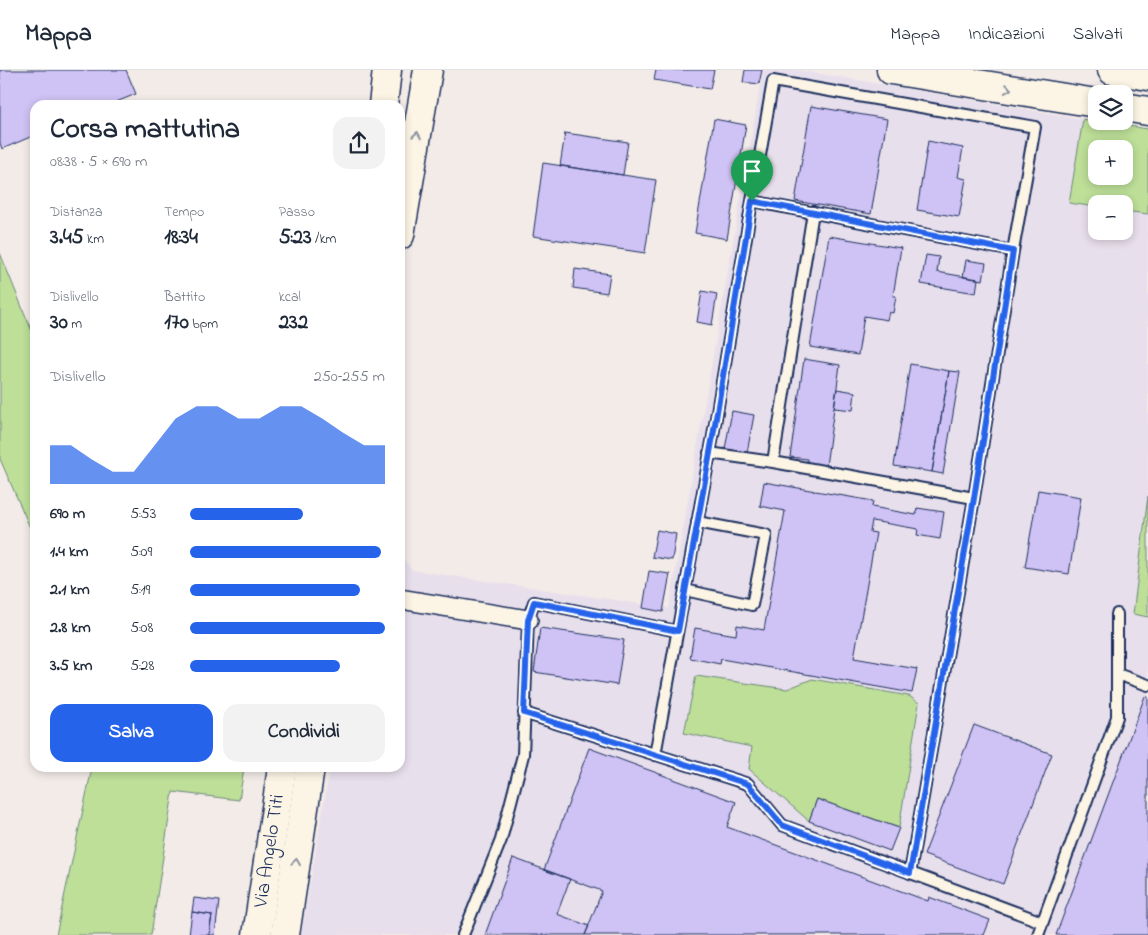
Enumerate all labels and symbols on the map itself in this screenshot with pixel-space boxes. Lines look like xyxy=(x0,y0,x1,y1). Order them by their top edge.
one-way arrow xyxy=(1004,83,1013,93)
one-way arrow xyxy=(411,131,421,140)
pin xyxy=(731,150,773,201)
street label: Via Angelo Titi xyxy=(247,792,292,911)
one-way arrow xyxy=(290,858,301,866)

